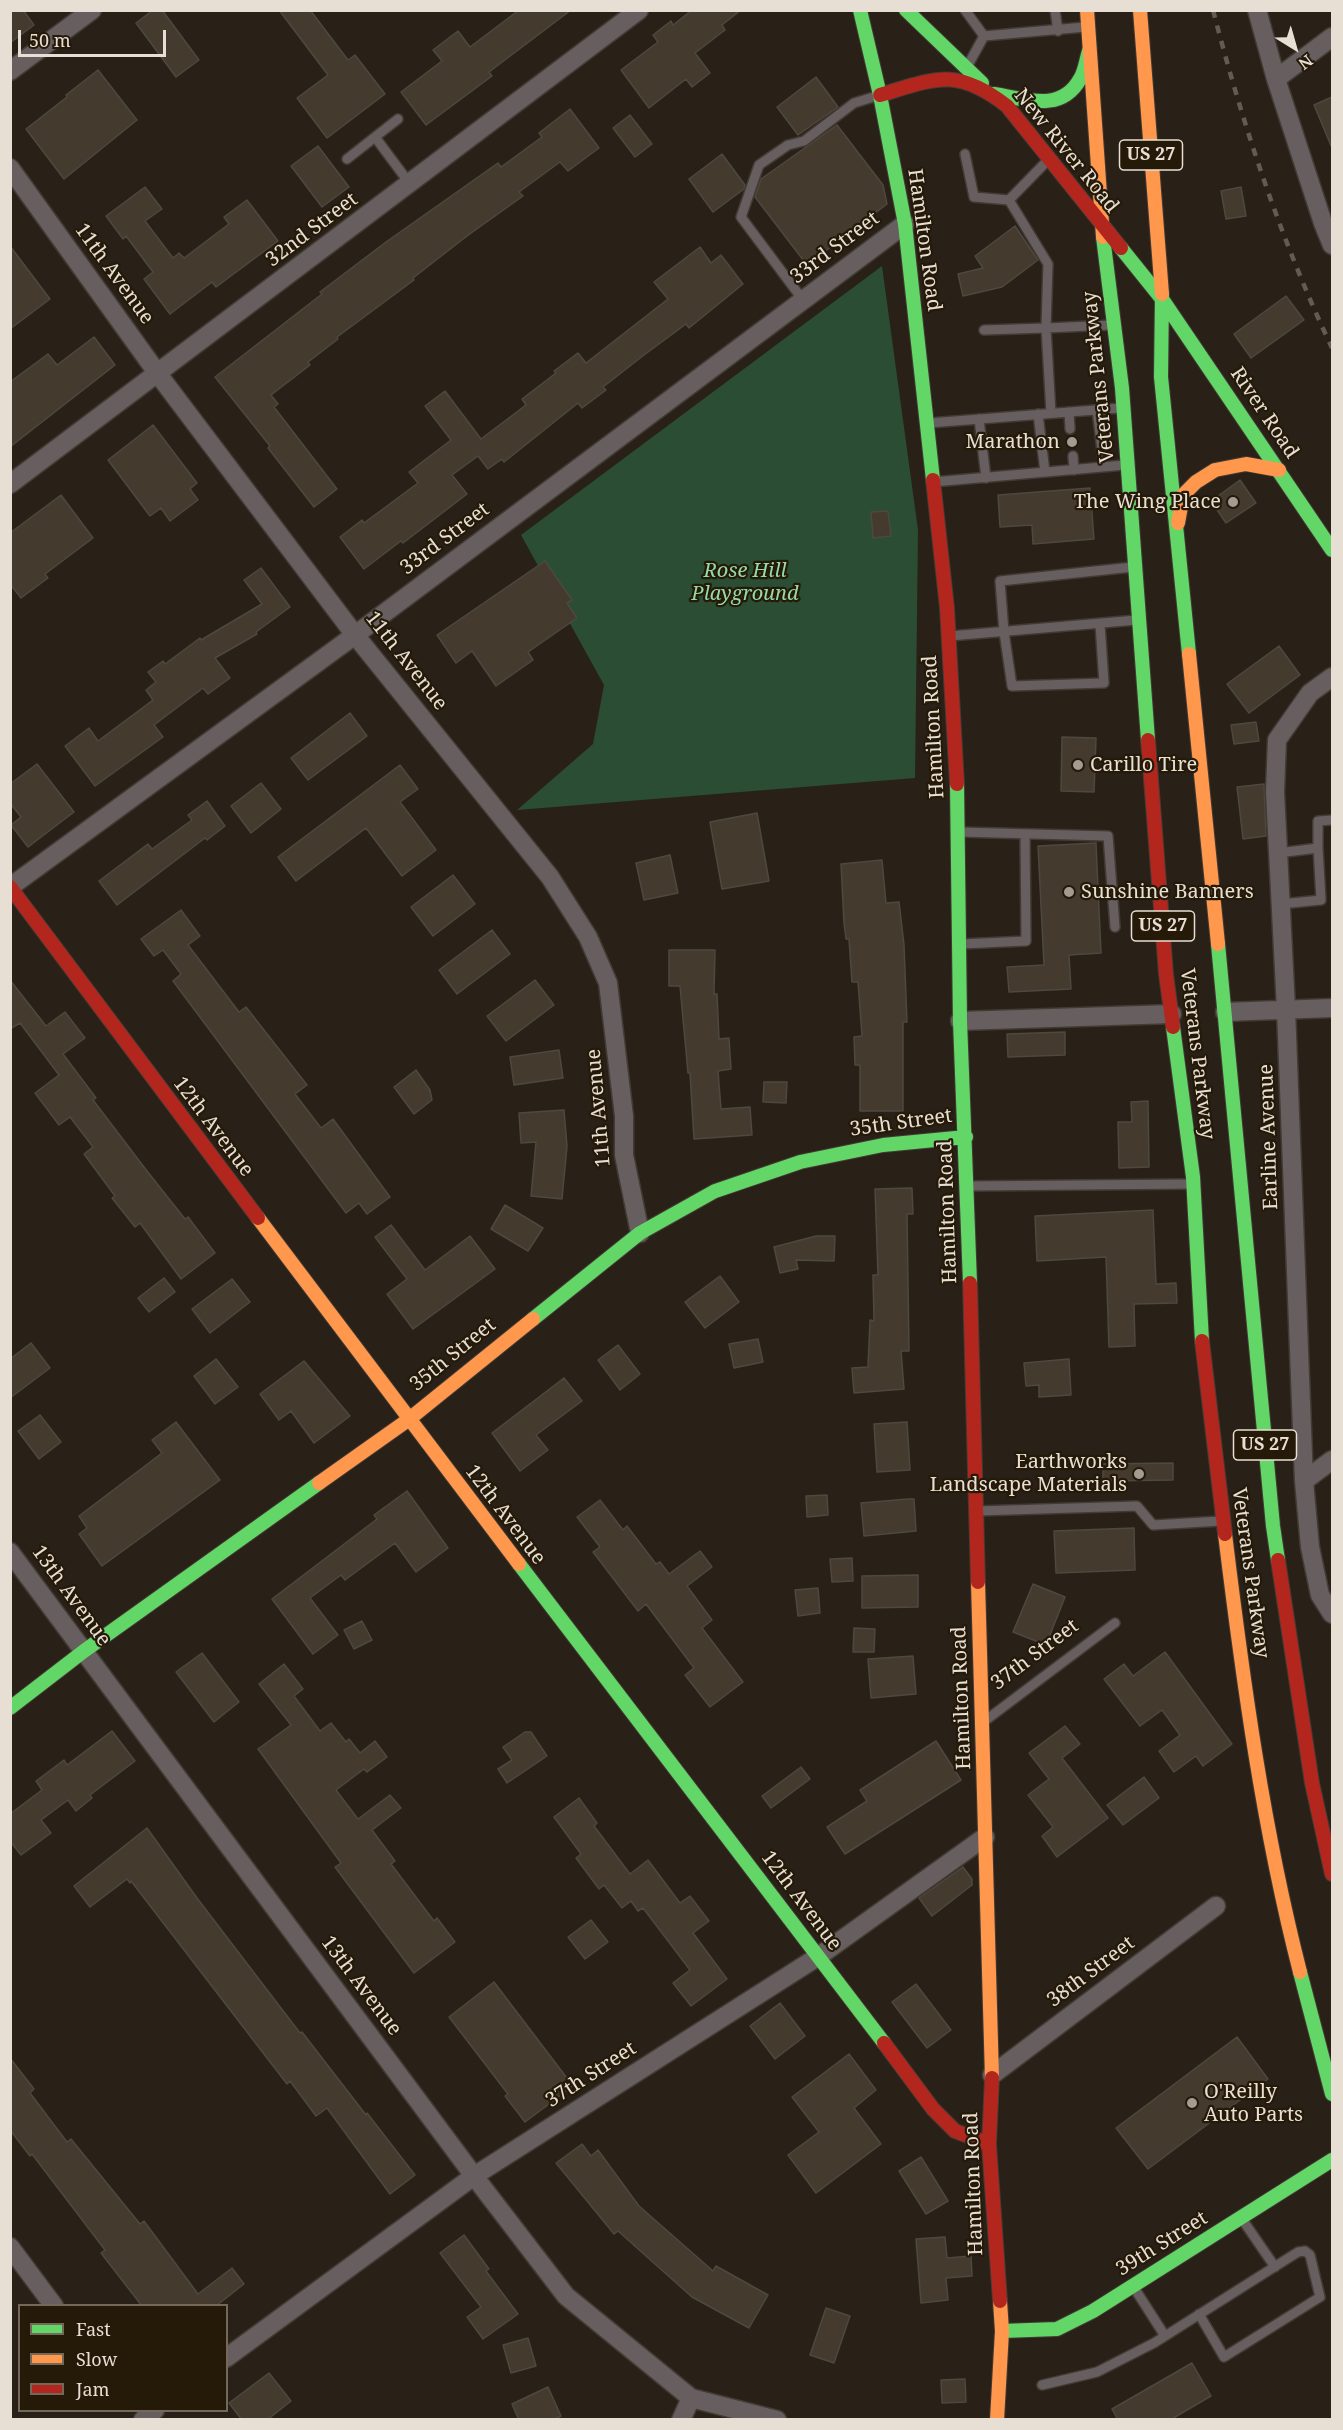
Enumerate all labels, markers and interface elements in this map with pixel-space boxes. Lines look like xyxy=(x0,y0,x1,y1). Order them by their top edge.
scale bar xyxy=(21,18,170,56)
north arrow xyxy=(1265,18,1325,78)
text: 50 m xyxy=(29,28,71,52)
text: N xyxy=(1294,50,1317,75)
street label: New River Road xyxy=(1009,84,1123,218)
road number: US 27 xyxy=(1120,140,1182,170)
street label: Hamilton Road xyxy=(902,167,946,313)
street label: 32nd Street xyxy=(261,188,363,272)
street label: 33rd Street xyxy=(786,207,884,289)
street label: 11th Avenue xyxy=(69,219,159,329)
street label: Veterans Parkway xyxy=(1078,290,1120,464)
street label: River Road xyxy=(1225,363,1303,463)
place label: Marathon xyxy=(966,430,1060,454)
marker: Marathon xyxy=(1065,435,1079,449)
place label: The Wing Place xyxy=(1074,490,1221,514)
marker: The Wing Place xyxy=(1226,495,1240,509)
street label: 33rd Street xyxy=(396,498,494,580)
park label: Rose Hill Playground xyxy=(691,559,799,606)
street label: 11th Avenue xyxy=(360,607,452,715)
street label: Hamilton Road xyxy=(918,655,950,799)
place label: Carillo Tire xyxy=(1090,753,1197,777)
marker: Carillo Tire xyxy=(1071,758,1085,772)
place label: Sunshine Banners xyxy=(1081,880,1254,904)
marker: Sunshine Banners xyxy=(1062,885,1076,899)
road number: US 27 xyxy=(1132,911,1194,941)
street label: Veterans Parkway xyxy=(1175,967,1219,1141)
street label: 11th Avenue xyxy=(582,1048,616,1168)
street label: Earline Avenue xyxy=(1254,1064,1284,1210)
street label: 12th Avenue xyxy=(168,1072,258,1182)
street label: 35th Street xyxy=(848,1104,954,1142)
street label: Hamilton Road xyxy=(934,1140,962,1284)
street label: 35th Street xyxy=(405,1313,501,1397)
road number: US 27 xyxy=(1234,1430,1296,1460)
place label: Earthworks Landscape Materials xyxy=(930,1450,1127,1497)
street label: 12th Avenue xyxy=(460,1460,550,1570)
marker: Earthworks Landscape Materials xyxy=(1132,1467,1146,1481)
street label: Veterans Parkway xyxy=(1226,1486,1274,1660)
street label: 13th Avenue xyxy=(26,1541,116,1651)
street label: 37th Street xyxy=(987,1614,1083,1696)
street label: Hamilton Road xyxy=(948,1626,976,1770)
street label: 12th Avenue xyxy=(756,1846,846,1956)
street label: 13th Avenue xyxy=(316,1931,406,2041)
street label: 38th Street xyxy=(1043,1931,1139,2013)
street label: 37th Street xyxy=(541,2037,641,2113)
place label: O'Reilly Auto Parts xyxy=(1204,2080,1303,2127)
marker: O'Reilly Auto Parts xyxy=(1185,2096,1199,2110)
street label: Hamilton Road xyxy=(960,2112,988,2256)
street label: 39th Street xyxy=(1112,2207,1212,2281)
legend xyxy=(18,2304,228,2412)
text: Fast xyxy=(76,2317,111,2341)
text: Slow xyxy=(76,2347,117,2371)
text: Jam xyxy=(76,2377,110,2401)

